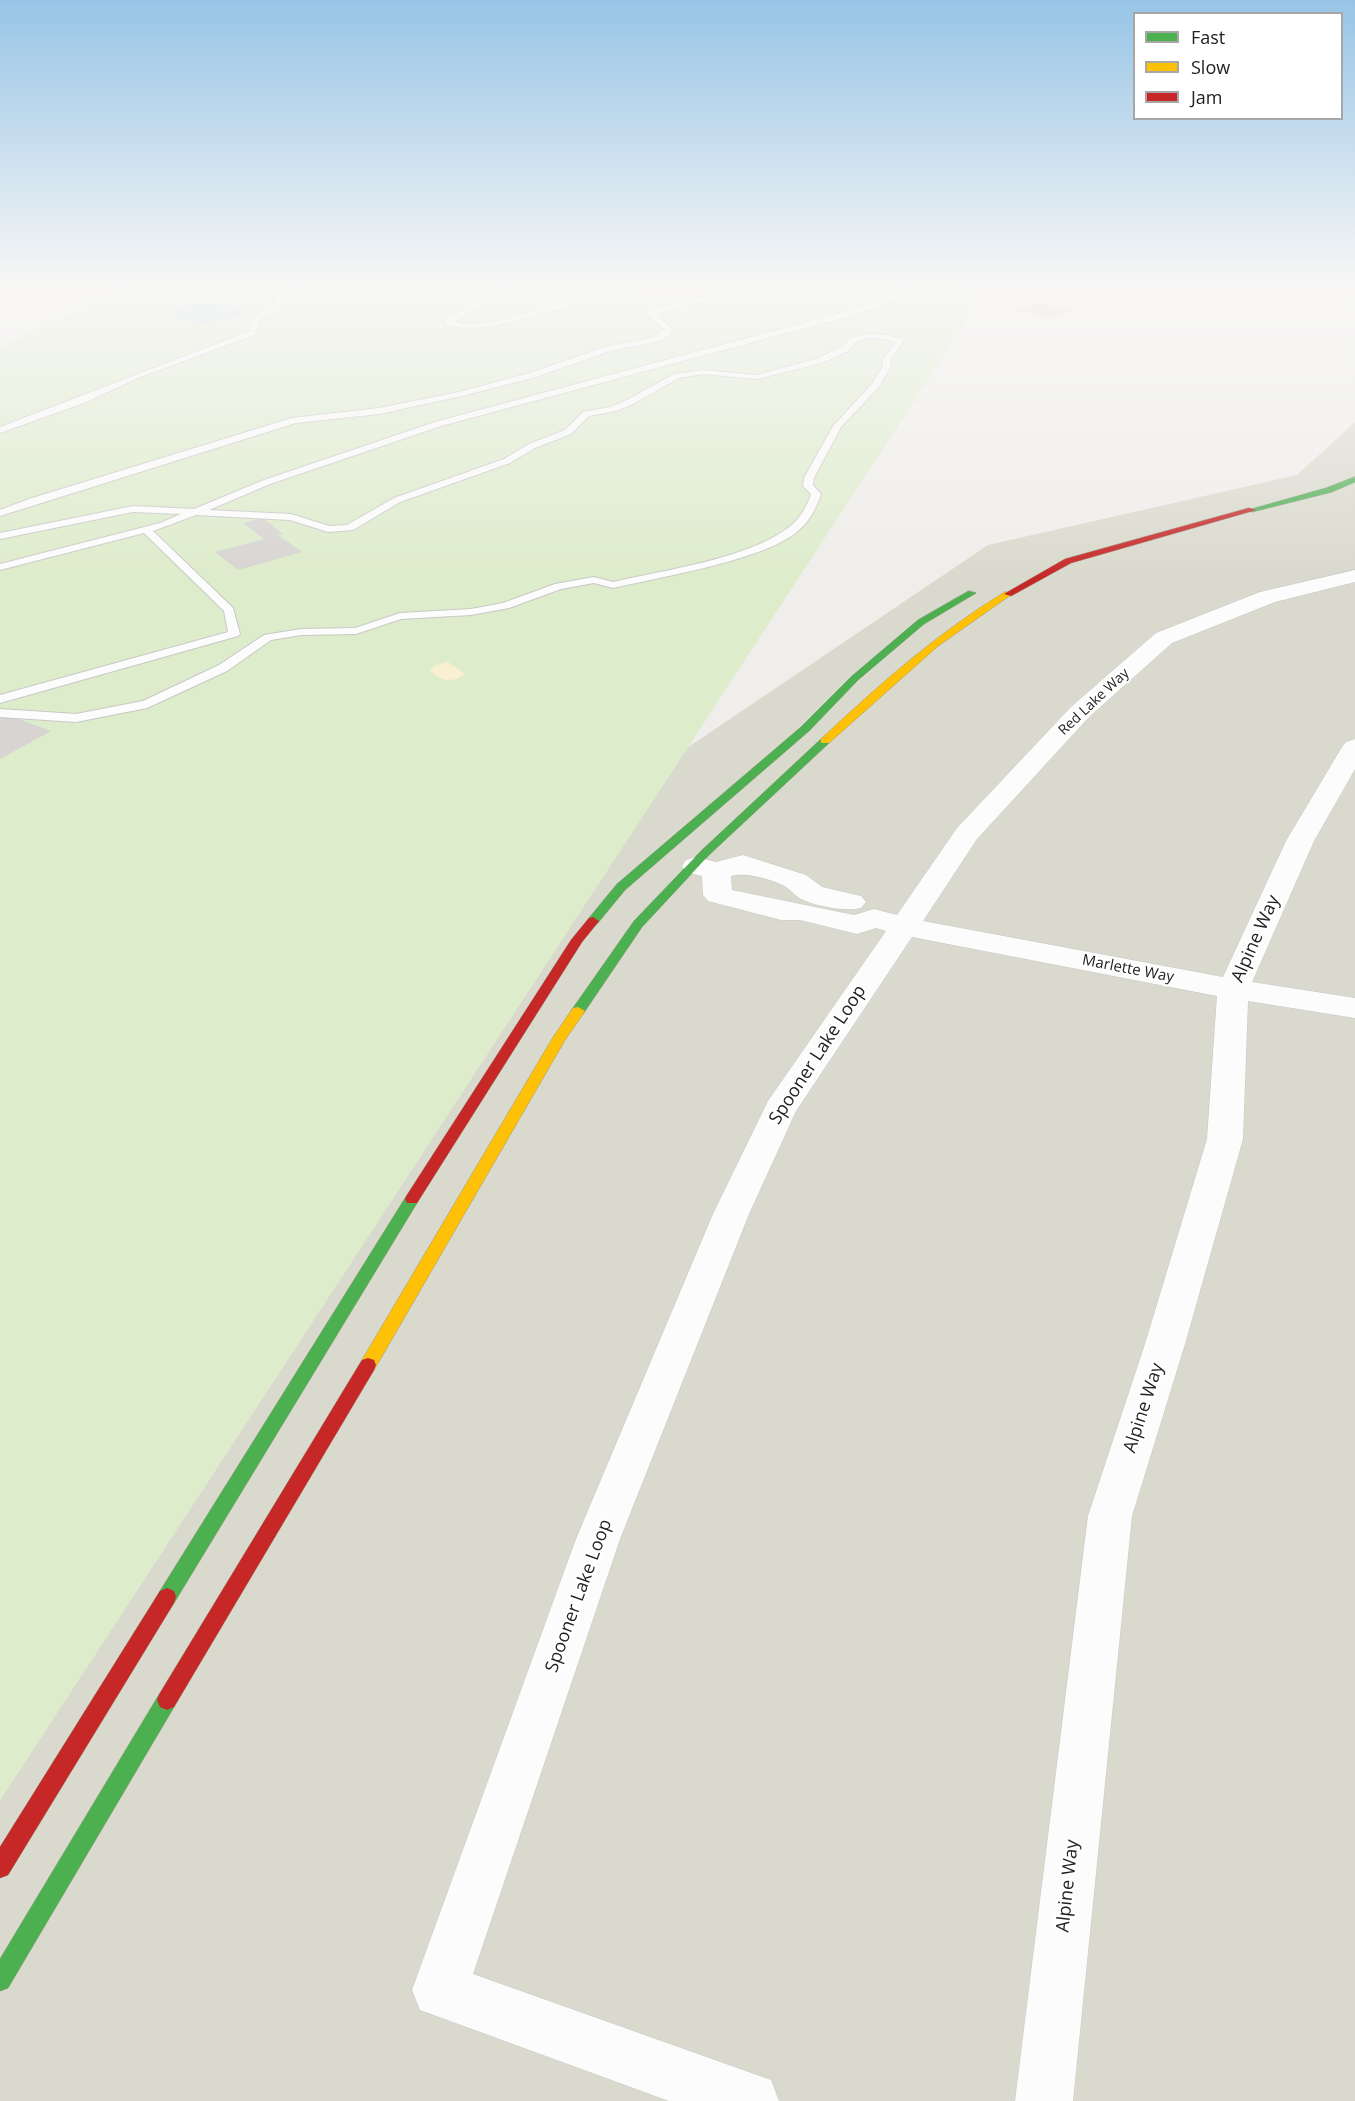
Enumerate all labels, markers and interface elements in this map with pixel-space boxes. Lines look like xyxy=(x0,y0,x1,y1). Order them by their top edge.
legend xyxy=(1133,12,1343,120)
text: Fast xyxy=(1191,25,1225,49)
text: Slow xyxy=(1191,55,1230,79)
text: Jam xyxy=(1191,85,1223,109)
street label: Red Lake Way xyxy=(1055,665,1133,739)
street label: Alpine Way xyxy=(1227,892,1285,986)
street label: Marlette Way xyxy=(1081,951,1175,987)
street label: Spooner Lake Loop xyxy=(765,981,871,1129)
street label: Alpine Way xyxy=(1119,1360,1169,1456)
street label: Spooner Lake Loop xyxy=(541,1516,617,1676)
street label: Alpine Way xyxy=(1052,1839,1084,1933)

